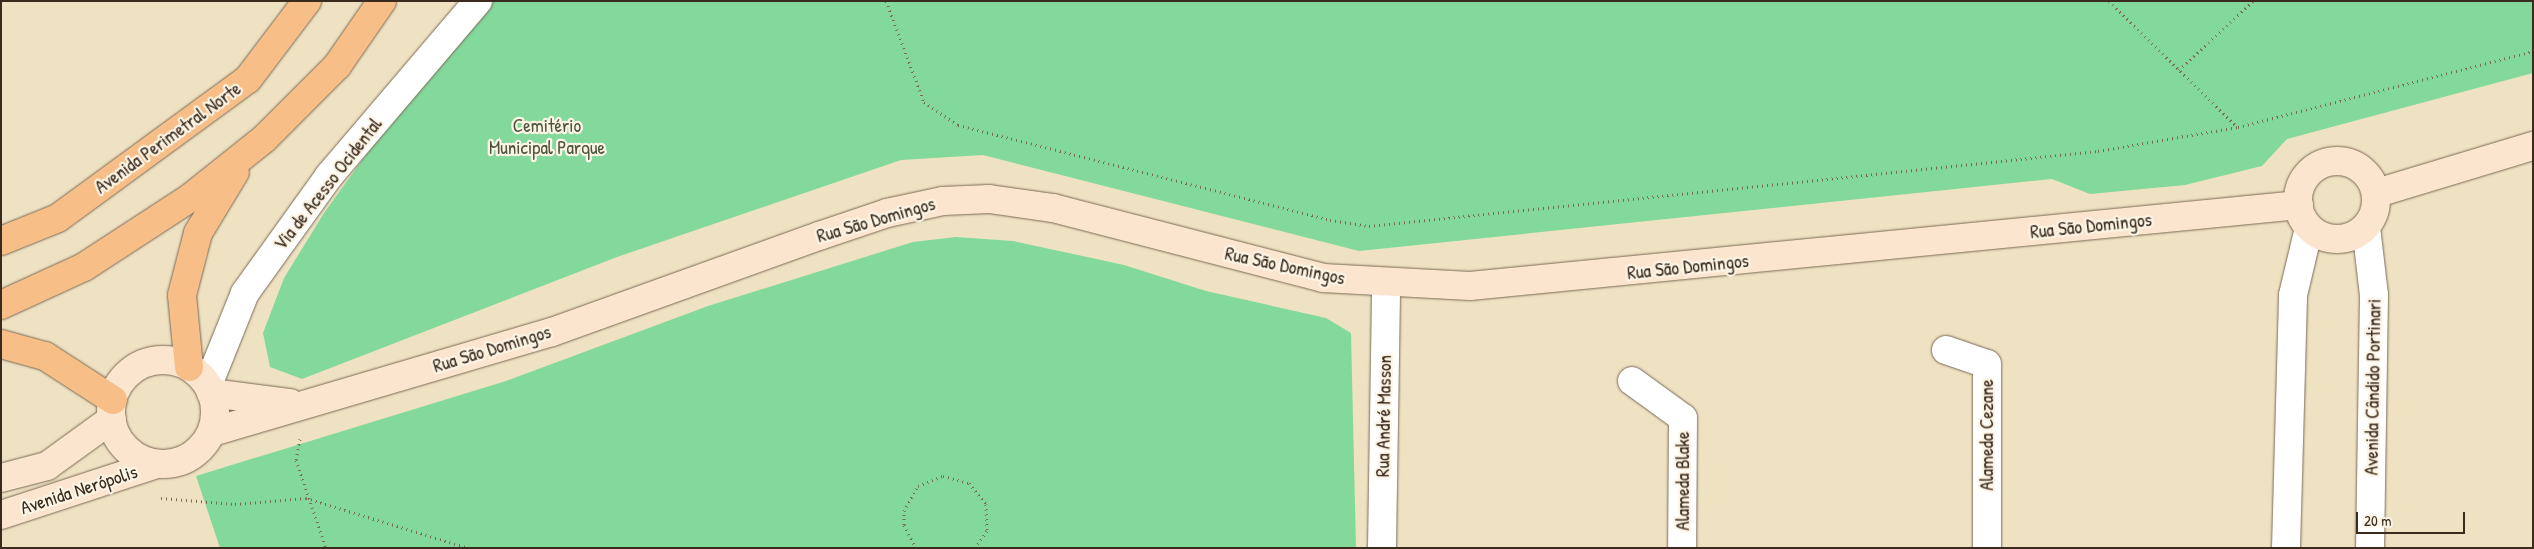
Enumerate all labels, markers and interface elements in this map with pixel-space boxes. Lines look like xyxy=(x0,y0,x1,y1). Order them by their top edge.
street label: Avenida Perimetral Norte xyxy=(90,77,246,199)
street label: Via de Acesso Ocidental xyxy=(269,113,387,255)
park label: Cemitério Municipal Parque xyxy=(489,115,605,159)
street label: Rua São Domingos xyxy=(814,192,938,248)
street label: Rua São Domingos xyxy=(2029,208,2153,244)
street label: Rua São Domingos xyxy=(1223,242,1347,290)
street label: Rua São Domingos xyxy=(1626,249,1750,285)
street label: Avenida Cândido Portinari xyxy=(2360,299,2386,475)
street label: Rua São Domingos xyxy=(430,320,554,378)
street label: Rua André Masson xyxy=(1372,355,1396,477)
street label: Alameda Cezane xyxy=(1976,379,1998,491)
street label: Alameda Blake xyxy=(1672,431,1694,531)
street label: Avenida Nerópolis xyxy=(18,460,140,520)
scale bar xyxy=(2359,502,2468,534)
text: 20 m xyxy=(2364,510,2391,531)

